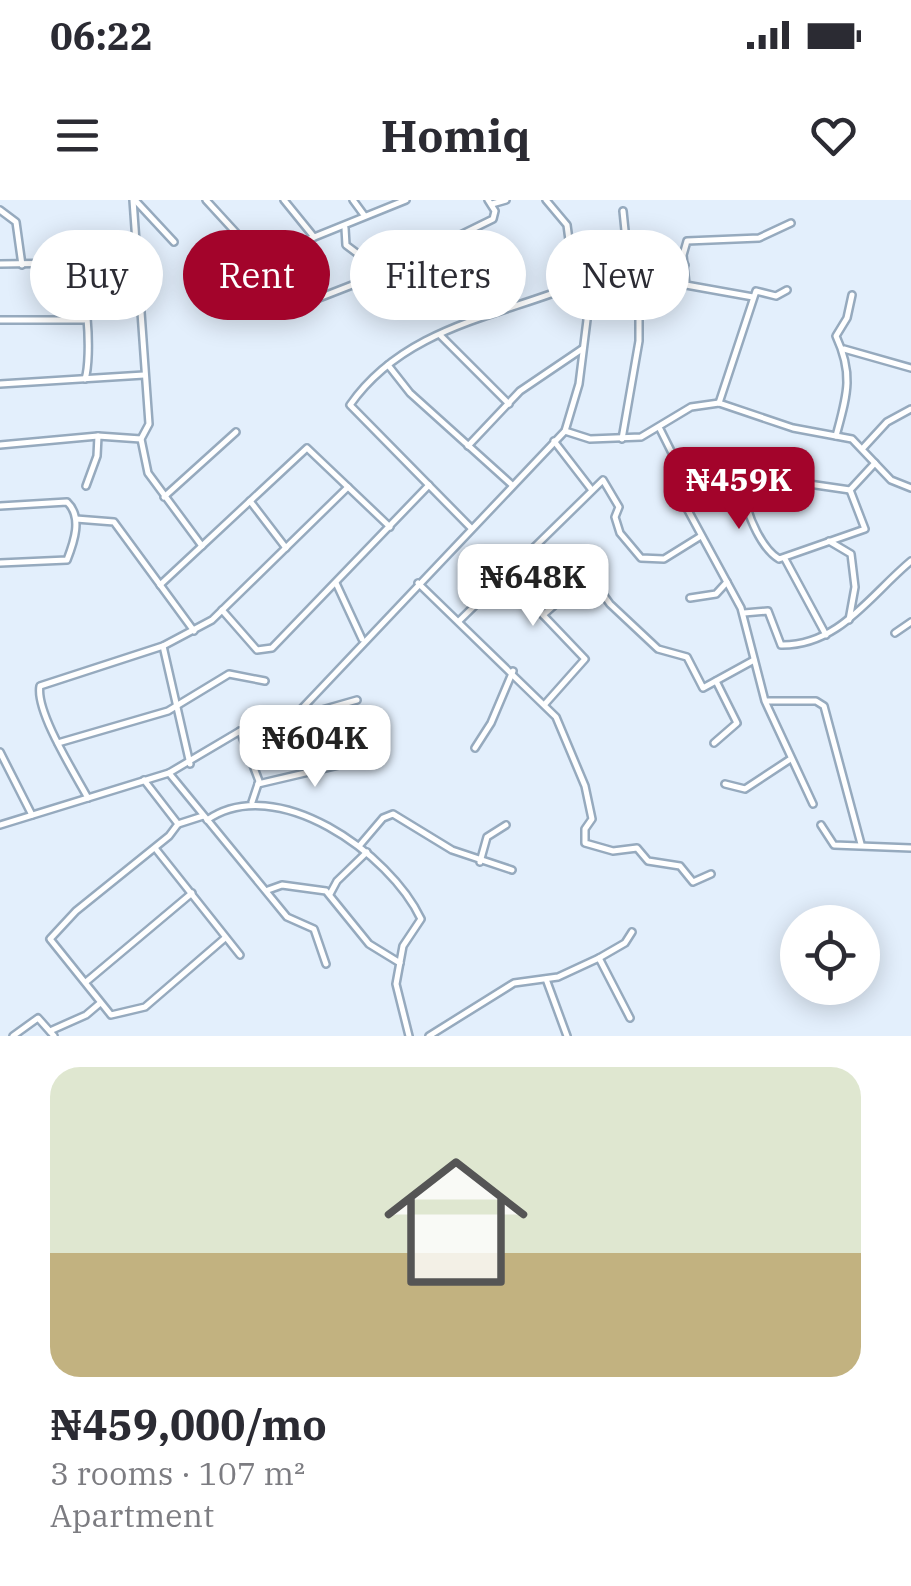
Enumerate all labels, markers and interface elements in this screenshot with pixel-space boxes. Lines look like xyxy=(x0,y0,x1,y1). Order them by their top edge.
text: 06:22 xyxy=(50,11,153,60)
text: Homiq xyxy=(381,106,530,164)
icon: menu xyxy=(50,108,105,163)
icon: heart xyxy=(806,108,861,163)
chip: Buy xyxy=(30,230,163,320)
chip: Rent xyxy=(183,230,330,320)
chip: Filters xyxy=(350,230,526,320)
chip: New xyxy=(546,230,689,320)
pin: ₦459K xyxy=(669,447,809,532)
text: ₦459K xyxy=(686,458,792,500)
pin: ₦648K xyxy=(463,544,603,629)
text: ₦648K xyxy=(480,555,586,597)
pin: ₦604K xyxy=(245,705,385,790)
text: ₦604K xyxy=(262,716,368,758)
map controls xyxy=(780,905,880,1005)
button: locate xyxy=(780,905,880,1005)
icon: home xyxy=(366,1132,546,1312)
text: ₦459,000/mo xyxy=(50,1397,327,1452)
text: 3 rooms · 107 m² xyxy=(50,1452,305,1494)
text: Apartment xyxy=(50,1494,214,1536)

